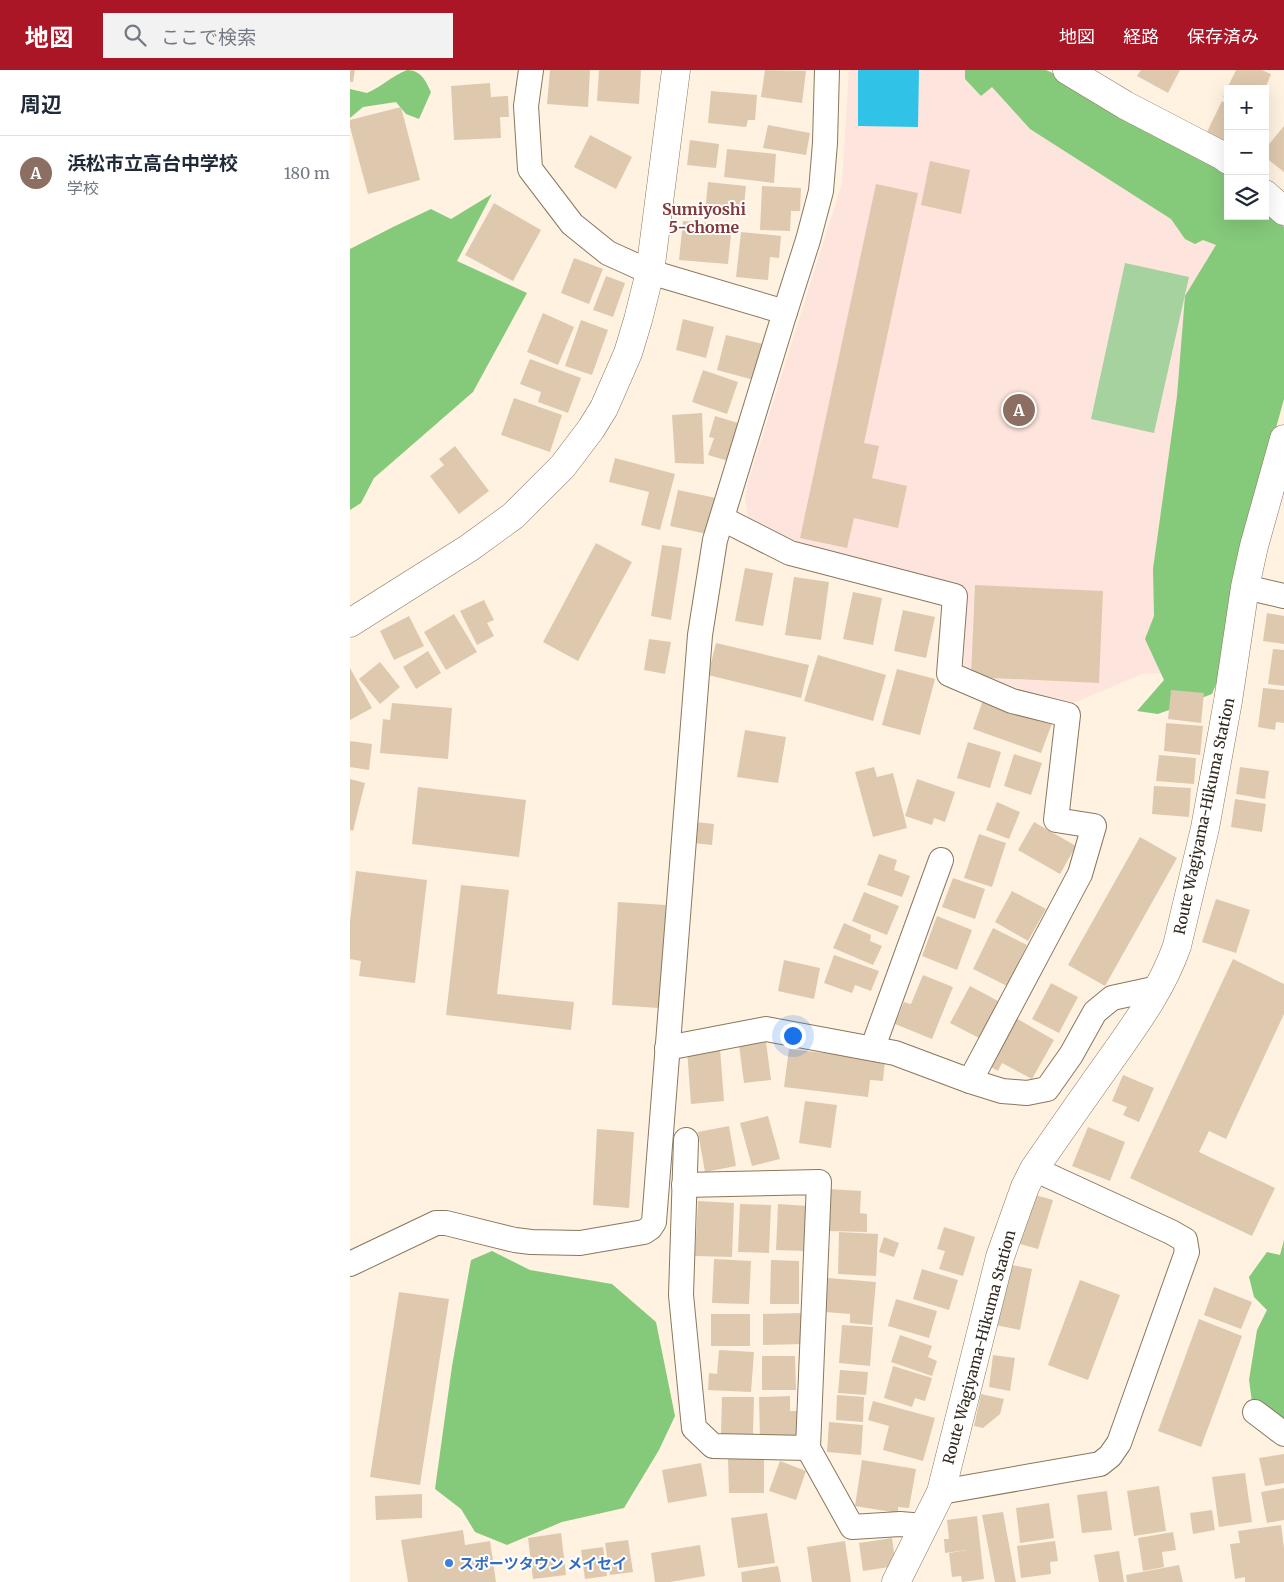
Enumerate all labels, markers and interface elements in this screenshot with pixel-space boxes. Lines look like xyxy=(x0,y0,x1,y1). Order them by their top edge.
search box xyxy=(103,13,453,58)
icon: search xyxy=(121,21,149,49)
text: 地図 xyxy=(25,22,73,53)
text: ここで検索 xyxy=(161,25,256,49)
text: 地図 xyxy=(1059,25,1095,48)
text: 経路 xyxy=(1123,25,1159,48)
text: 保存済み xyxy=(1187,25,1259,48)
map controls xyxy=(1224,85,1269,220)
button: + xyxy=(1224,85,1269,130)
text: 周辺 xyxy=(20,91,62,118)
button: − xyxy=(1224,130,1269,175)
text: 浜松市立高台中学校 xyxy=(67,151,238,175)
text: A xyxy=(30,163,42,183)
text: 180 m xyxy=(284,163,330,183)
button: layers xyxy=(1224,175,1269,220)
text: 学校 xyxy=(67,178,99,198)
district label: Sumiyoshi 5-chome xyxy=(662,199,747,237)
pin: A xyxy=(1003,391,1035,429)
street label: Route Wagiyama-Hikuma Station xyxy=(1170,696,1238,936)
your location xyxy=(780,1023,806,1049)
street label: Route Wagiyama-Hikuma Station xyxy=(939,1228,1019,1466)
place label: スポーツタウン メイセイ xyxy=(459,1554,627,1573)
marker: スポーツタウン メイセイ xyxy=(443,1557,455,1569)

